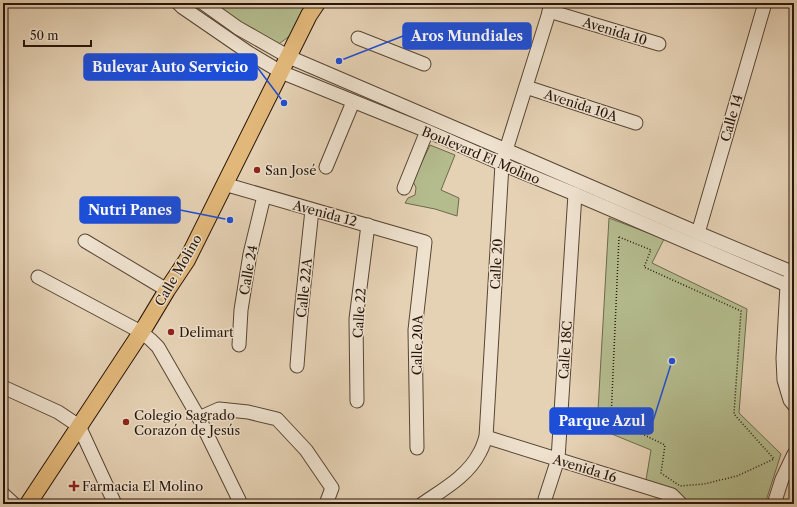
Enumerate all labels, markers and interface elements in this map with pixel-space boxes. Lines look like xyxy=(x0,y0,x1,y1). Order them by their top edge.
street label: Avenida 10 xyxy=(580,13,649,48)
scale bar xyxy=(24,22,91,48)
callout: Aros Mundiales xyxy=(403,23,531,49)
text: Aros Mundiales xyxy=(410,27,523,45)
text: 50 m xyxy=(30,28,59,43)
callout: Bulevar Auto Servicio xyxy=(84,54,257,80)
text: Bulevar Auto Servicio xyxy=(92,58,248,76)
street label: Avenida 10A xyxy=(541,85,620,124)
street label: Calle 14 xyxy=(717,93,745,143)
street label: Boulevard El Molino xyxy=(419,123,543,187)
place label: San José xyxy=(265,162,317,178)
marker: San José xyxy=(252,165,262,175)
street label: Avenida 12 xyxy=(290,196,359,229)
callout: Nutri Panes xyxy=(80,197,180,223)
text: Nutri Panes xyxy=(88,201,172,219)
street label: Calle Molino xyxy=(151,231,205,309)
street label: Calle 20 xyxy=(487,238,505,290)
street label: Calle 24 xyxy=(236,244,260,296)
street label: Calle 22A xyxy=(293,257,315,319)
street label: Calle 22 xyxy=(349,287,369,339)
street label: Calle 20A xyxy=(408,314,426,375)
street label: Calle 18C xyxy=(555,320,575,380)
place label: Delimart xyxy=(179,324,234,340)
marker: Delimart xyxy=(166,327,176,337)
place label: Colegio Sagrado Corazón de Jesús xyxy=(134,407,240,438)
callout: Parque Azul xyxy=(550,408,653,434)
text: Parque Azul xyxy=(559,412,645,430)
marker: Colegio Sagrado Corazón de Jesús xyxy=(121,417,131,427)
street label: Avenida 16 xyxy=(550,450,619,485)
place label: Farmacia El Molino xyxy=(82,478,203,494)
marker: Farmacia El Molino xyxy=(69,481,79,491)

